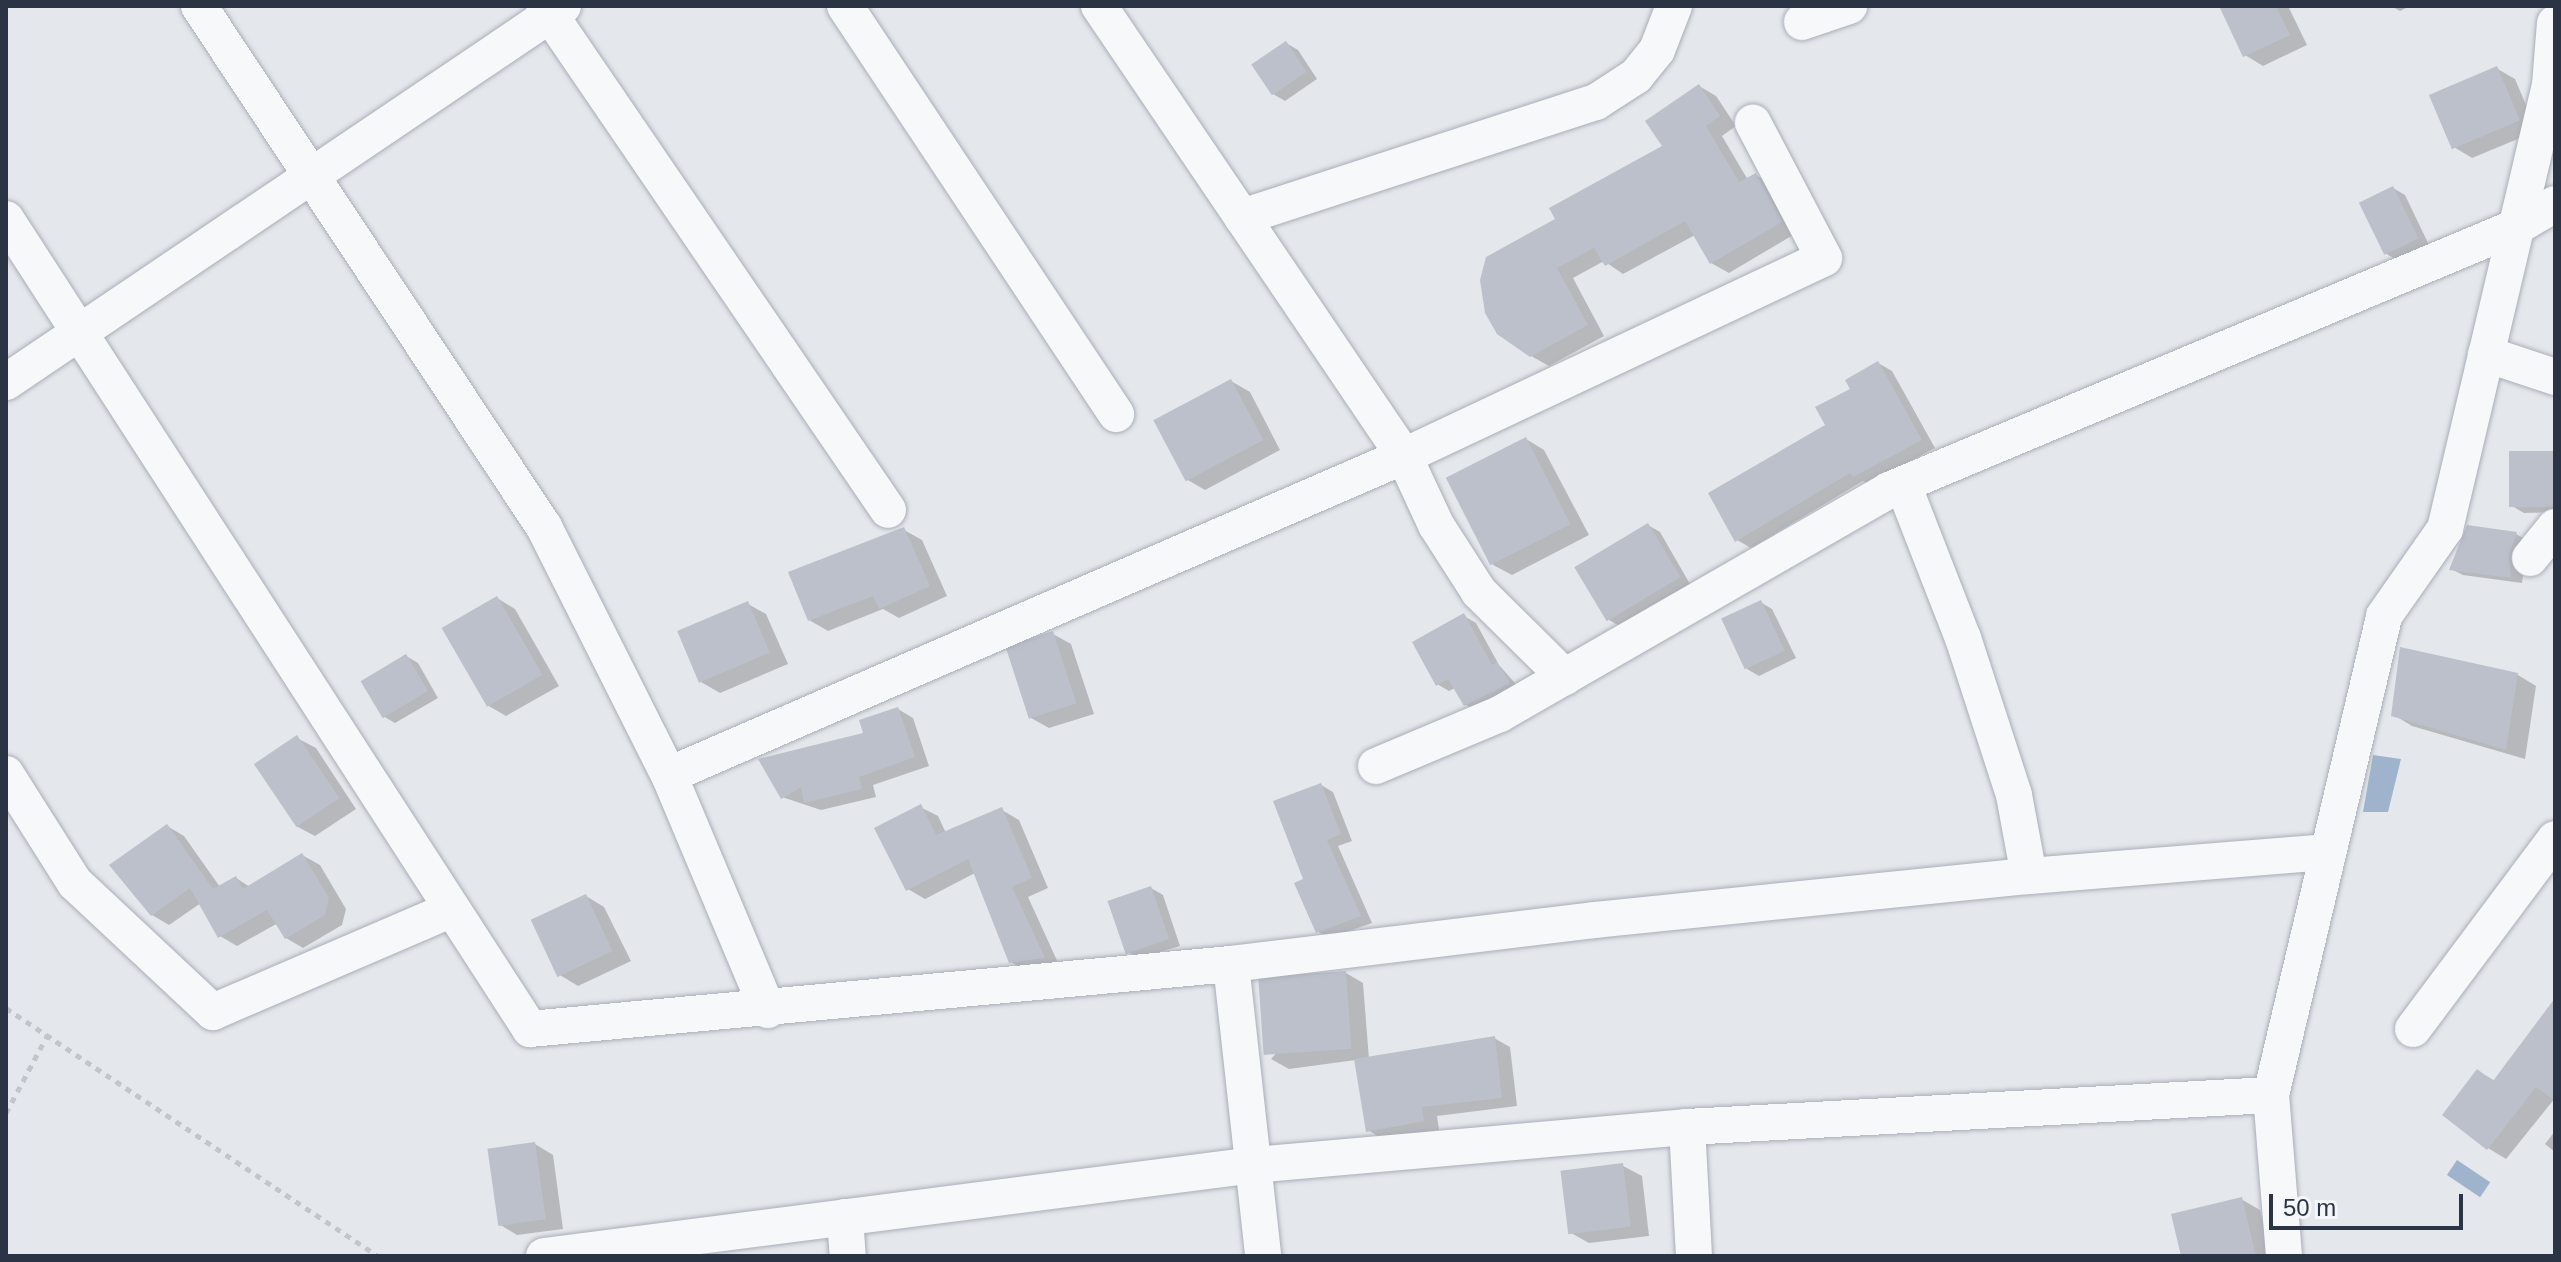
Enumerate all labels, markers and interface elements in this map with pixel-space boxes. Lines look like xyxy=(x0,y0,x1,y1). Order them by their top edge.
scale bar xyxy=(2273,1178,2467,1228)
text: 50 m xyxy=(2283,1194,2336,1221)

